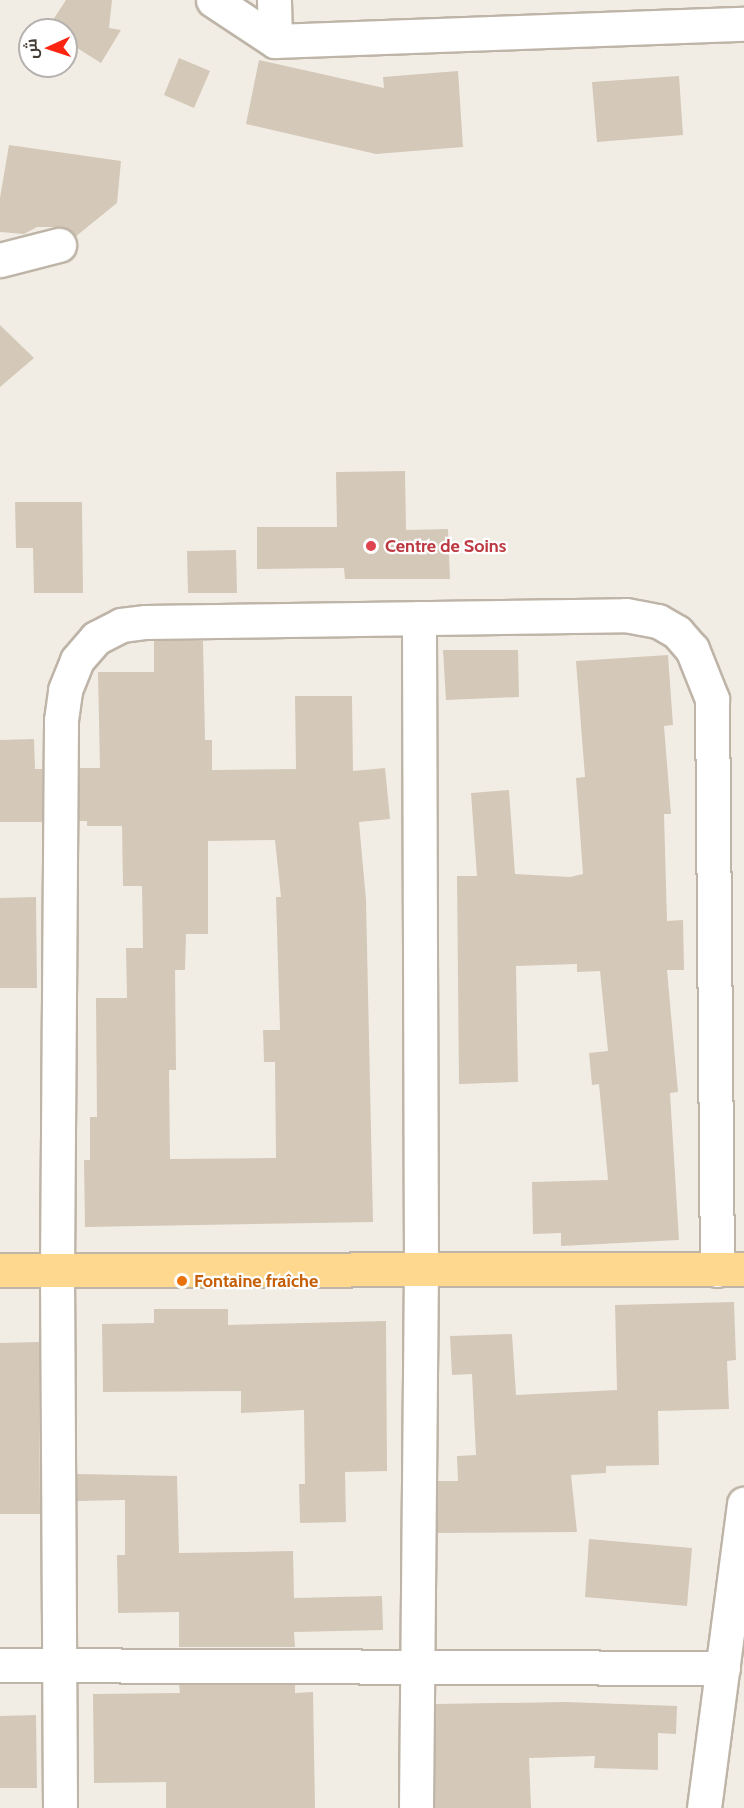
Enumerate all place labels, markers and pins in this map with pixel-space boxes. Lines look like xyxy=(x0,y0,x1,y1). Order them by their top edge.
place label: Centre de Soins xyxy=(385,535,506,557)
marker: Centre de Soins xyxy=(362,537,380,555)
place label: Fontaine fraîche xyxy=(194,1270,318,1292)
marker: Fontaine fraîche xyxy=(175,1274,189,1288)

